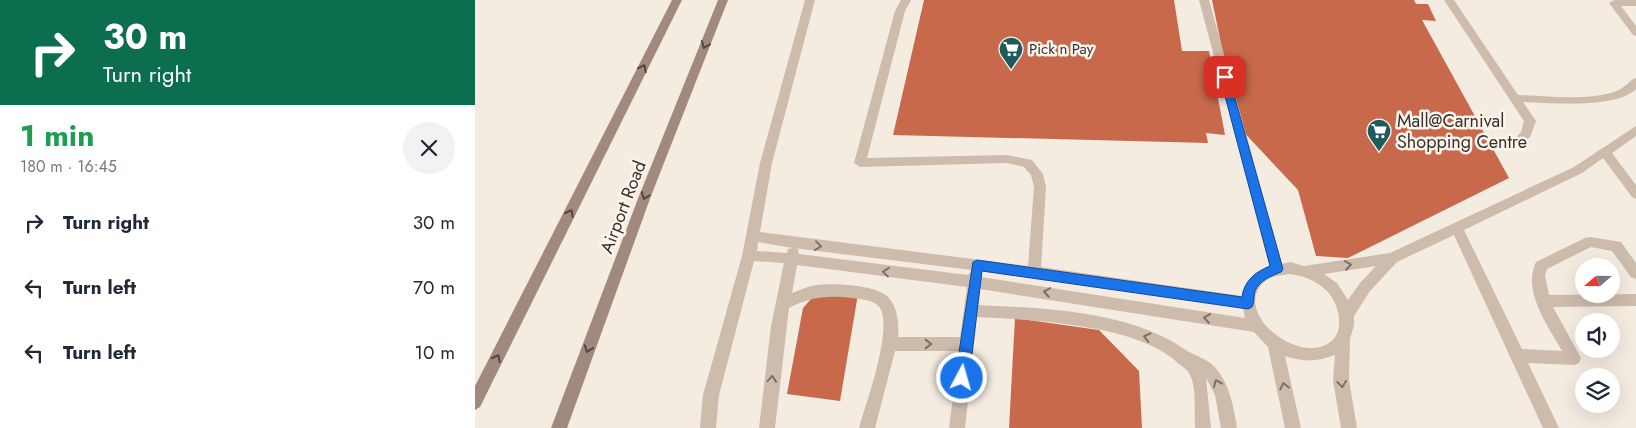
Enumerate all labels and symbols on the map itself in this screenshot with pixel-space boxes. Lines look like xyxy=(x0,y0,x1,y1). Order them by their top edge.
supermarket icon: Pick n Pay xyxy=(998,36,1024,70)
place label: Pick n Pay xyxy=(1029,38,1094,60)
one-way arrow xyxy=(701,40,711,49)
pin xyxy=(1204,56,1246,98)
one-way arrow xyxy=(637,64,647,73)
place label: Mall@Carnival Shopping Centre xyxy=(1397,108,1527,155)
supermarket icon: Mall@Carnival Shopping Centre xyxy=(1366,118,1392,152)
street label: Airport Road xyxy=(593,157,653,257)
one-way arrow xyxy=(641,191,651,200)
one-way arrow xyxy=(564,209,574,218)
one-way arrow xyxy=(814,240,822,251)
north arrow xyxy=(1575,258,1620,302)
one-way arrow xyxy=(1344,261,1353,271)
one-way arrow xyxy=(881,267,889,278)
one-way arrow xyxy=(1043,287,1051,297)
one-way arrow xyxy=(1203,313,1212,323)
one-way arrow xyxy=(1143,332,1152,343)
one-way arrow xyxy=(924,339,932,349)
one-way arrow xyxy=(584,344,594,352)
position arrow xyxy=(935,351,987,403)
one-way arrow xyxy=(491,355,501,364)
one-way arrow xyxy=(766,375,777,383)
one-way arrow xyxy=(1212,379,1223,388)
one-way arrow xyxy=(1336,381,1347,389)
one-way arrow xyxy=(1279,382,1290,391)

